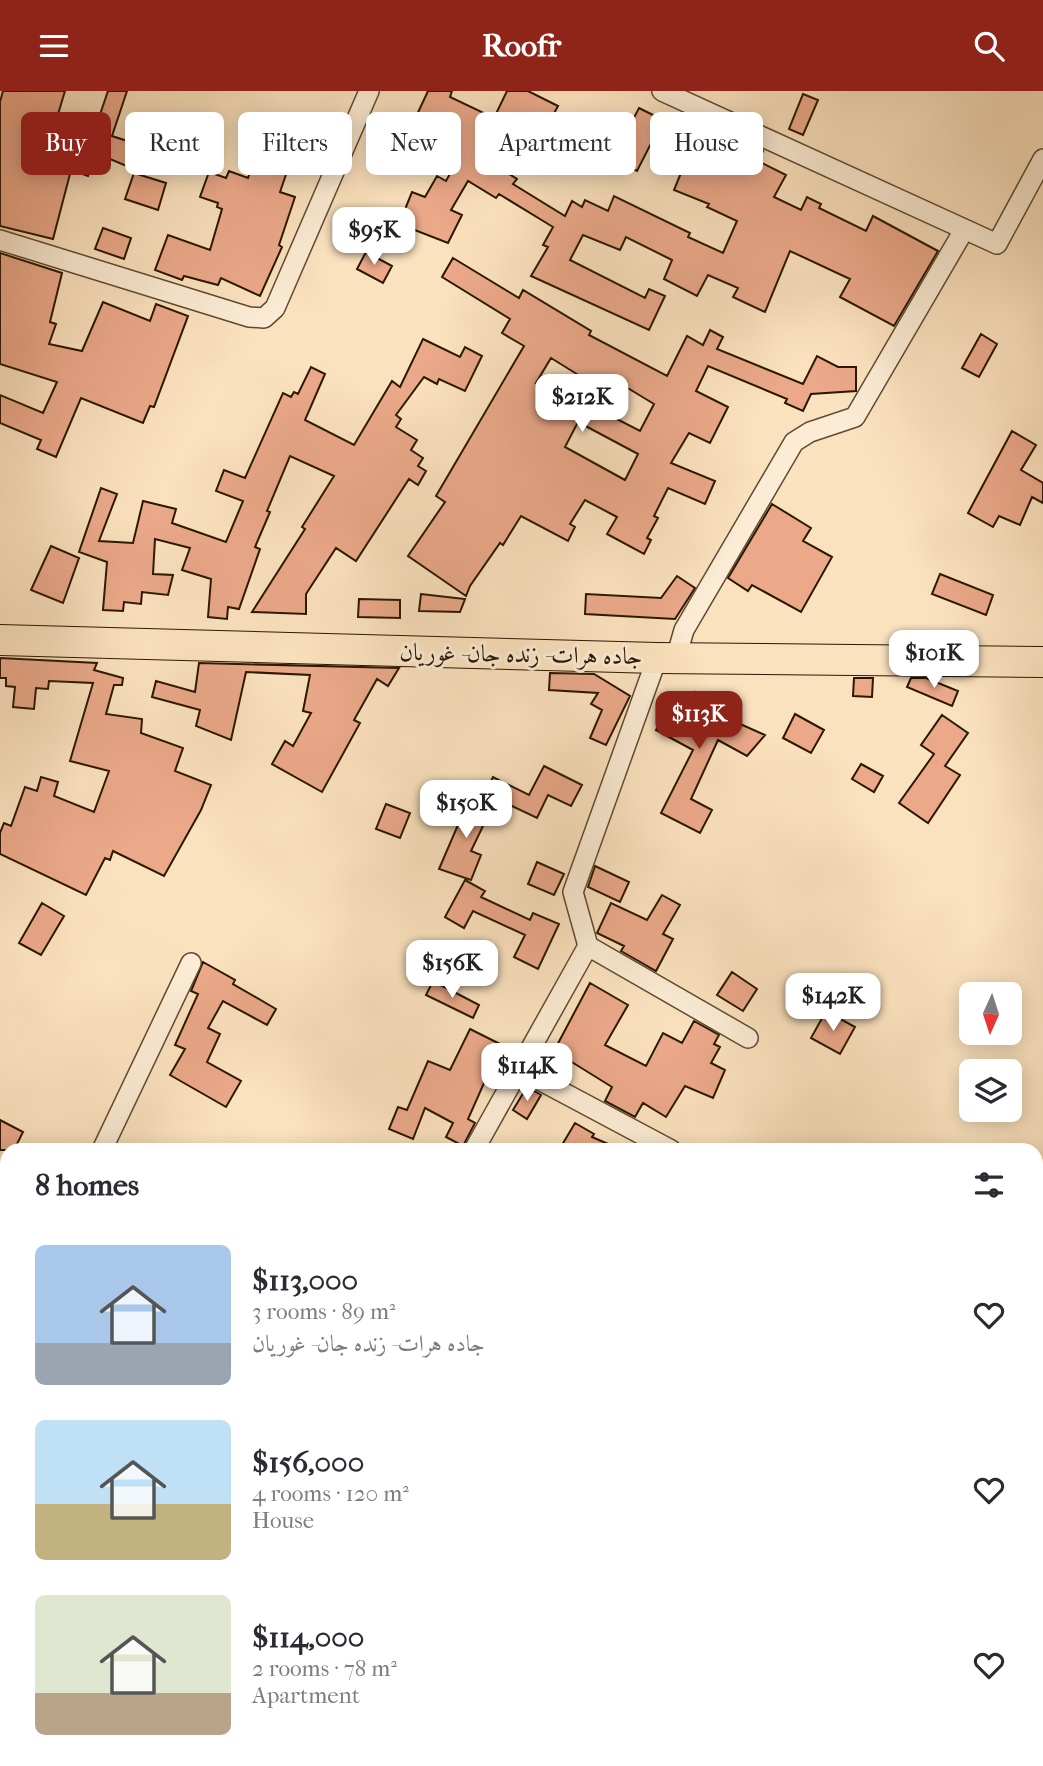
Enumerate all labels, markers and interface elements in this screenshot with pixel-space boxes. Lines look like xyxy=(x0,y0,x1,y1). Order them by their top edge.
icon: menu xyxy=(35,27,73,65)
text: Roofr xyxy=(482,27,561,64)
icon: search xyxy=(970,27,1008,65)
chip: Buy xyxy=(21,112,111,175)
chip: Rent xyxy=(125,112,224,175)
chip: Filters xyxy=(238,112,352,175)
chip: New xyxy=(366,112,461,175)
chip: Apartment xyxy=(475,112,636,175)
chip: House xyxy=(650,112,763,175)
pin: $95K xyxy=(333,207,415,267)
text: $95K xyxy=(348,216,400,243)
pin: $212K xyxy=(533,375,631,434)
text: $212K xyxy=(551,383,613,410)
pin: $101K xyxy=(885,631,983,690)
street label: جاده هرات- زنده جان- غوریان xyxy=(399,638,643,671)
text: $101K xyxy=(905,639,963,666)
pin: $113K xyxy=(650,691,748,751)
text: $113K xyxy=(671,700,727,727)
pin: $150K xyxy=(417,781,515,840)
text: $150K xyxy=(436,789,496,816)
pin: $156K xyxy=(403,941,501,1000)
text: $156K xyxy=(422,949,482,976)
pin: $142K xyxy=(784,974,882,1033)
text: $142K xyxy=(802,982,865,1009)
north arrow xyxy=(959,982,1022,1045)
map controls xyxy=(959,982,1022,1122)
pin: $114K xyxy=(478,1044,576,1103)
text: $114K xyxy=(497,1052,557,1079)
button: layers xyxy=(959,1059,1022,1122)
icon: filters xyxy=(970,1166,1008,1204)
text: 8 homes xyxy=(35,1168,139,1203)
text: $113,000 xyxy=(252,1263,358,1298)
icon: home xyxy=(91,1273,175,1357)
icon: heart xyxy=(970,1296,1008,1334)
text: 3 rooms · 89 m² xyxy=(252,1298,396,1325)
text: جاده هرات- زنده جان- غوریان xyxy=(252,1330,485,1357)
text: $156,000 xyxy=(252,1445,364,1480)
icon: home xyxy=(91,1448,175,1532)
icon: heart xyxy=(970,1471,1008,1509)
text: 4 rooms · 120 m² xyxy=(252,1480,409,1507)
text: House xyxy=(252,1507,314,1534)
text: $114,000 xyxy=(252,1620,364,1655)
icon: home xyxy=(91,1623,175,1707)
icon: heart xyxy=(970,1646,1008,1684)
text: 2 rooms · 78 m² xyxy=(252,1655,397,1682)
text: Apartment xyxy=(252,1682,360,1709)

